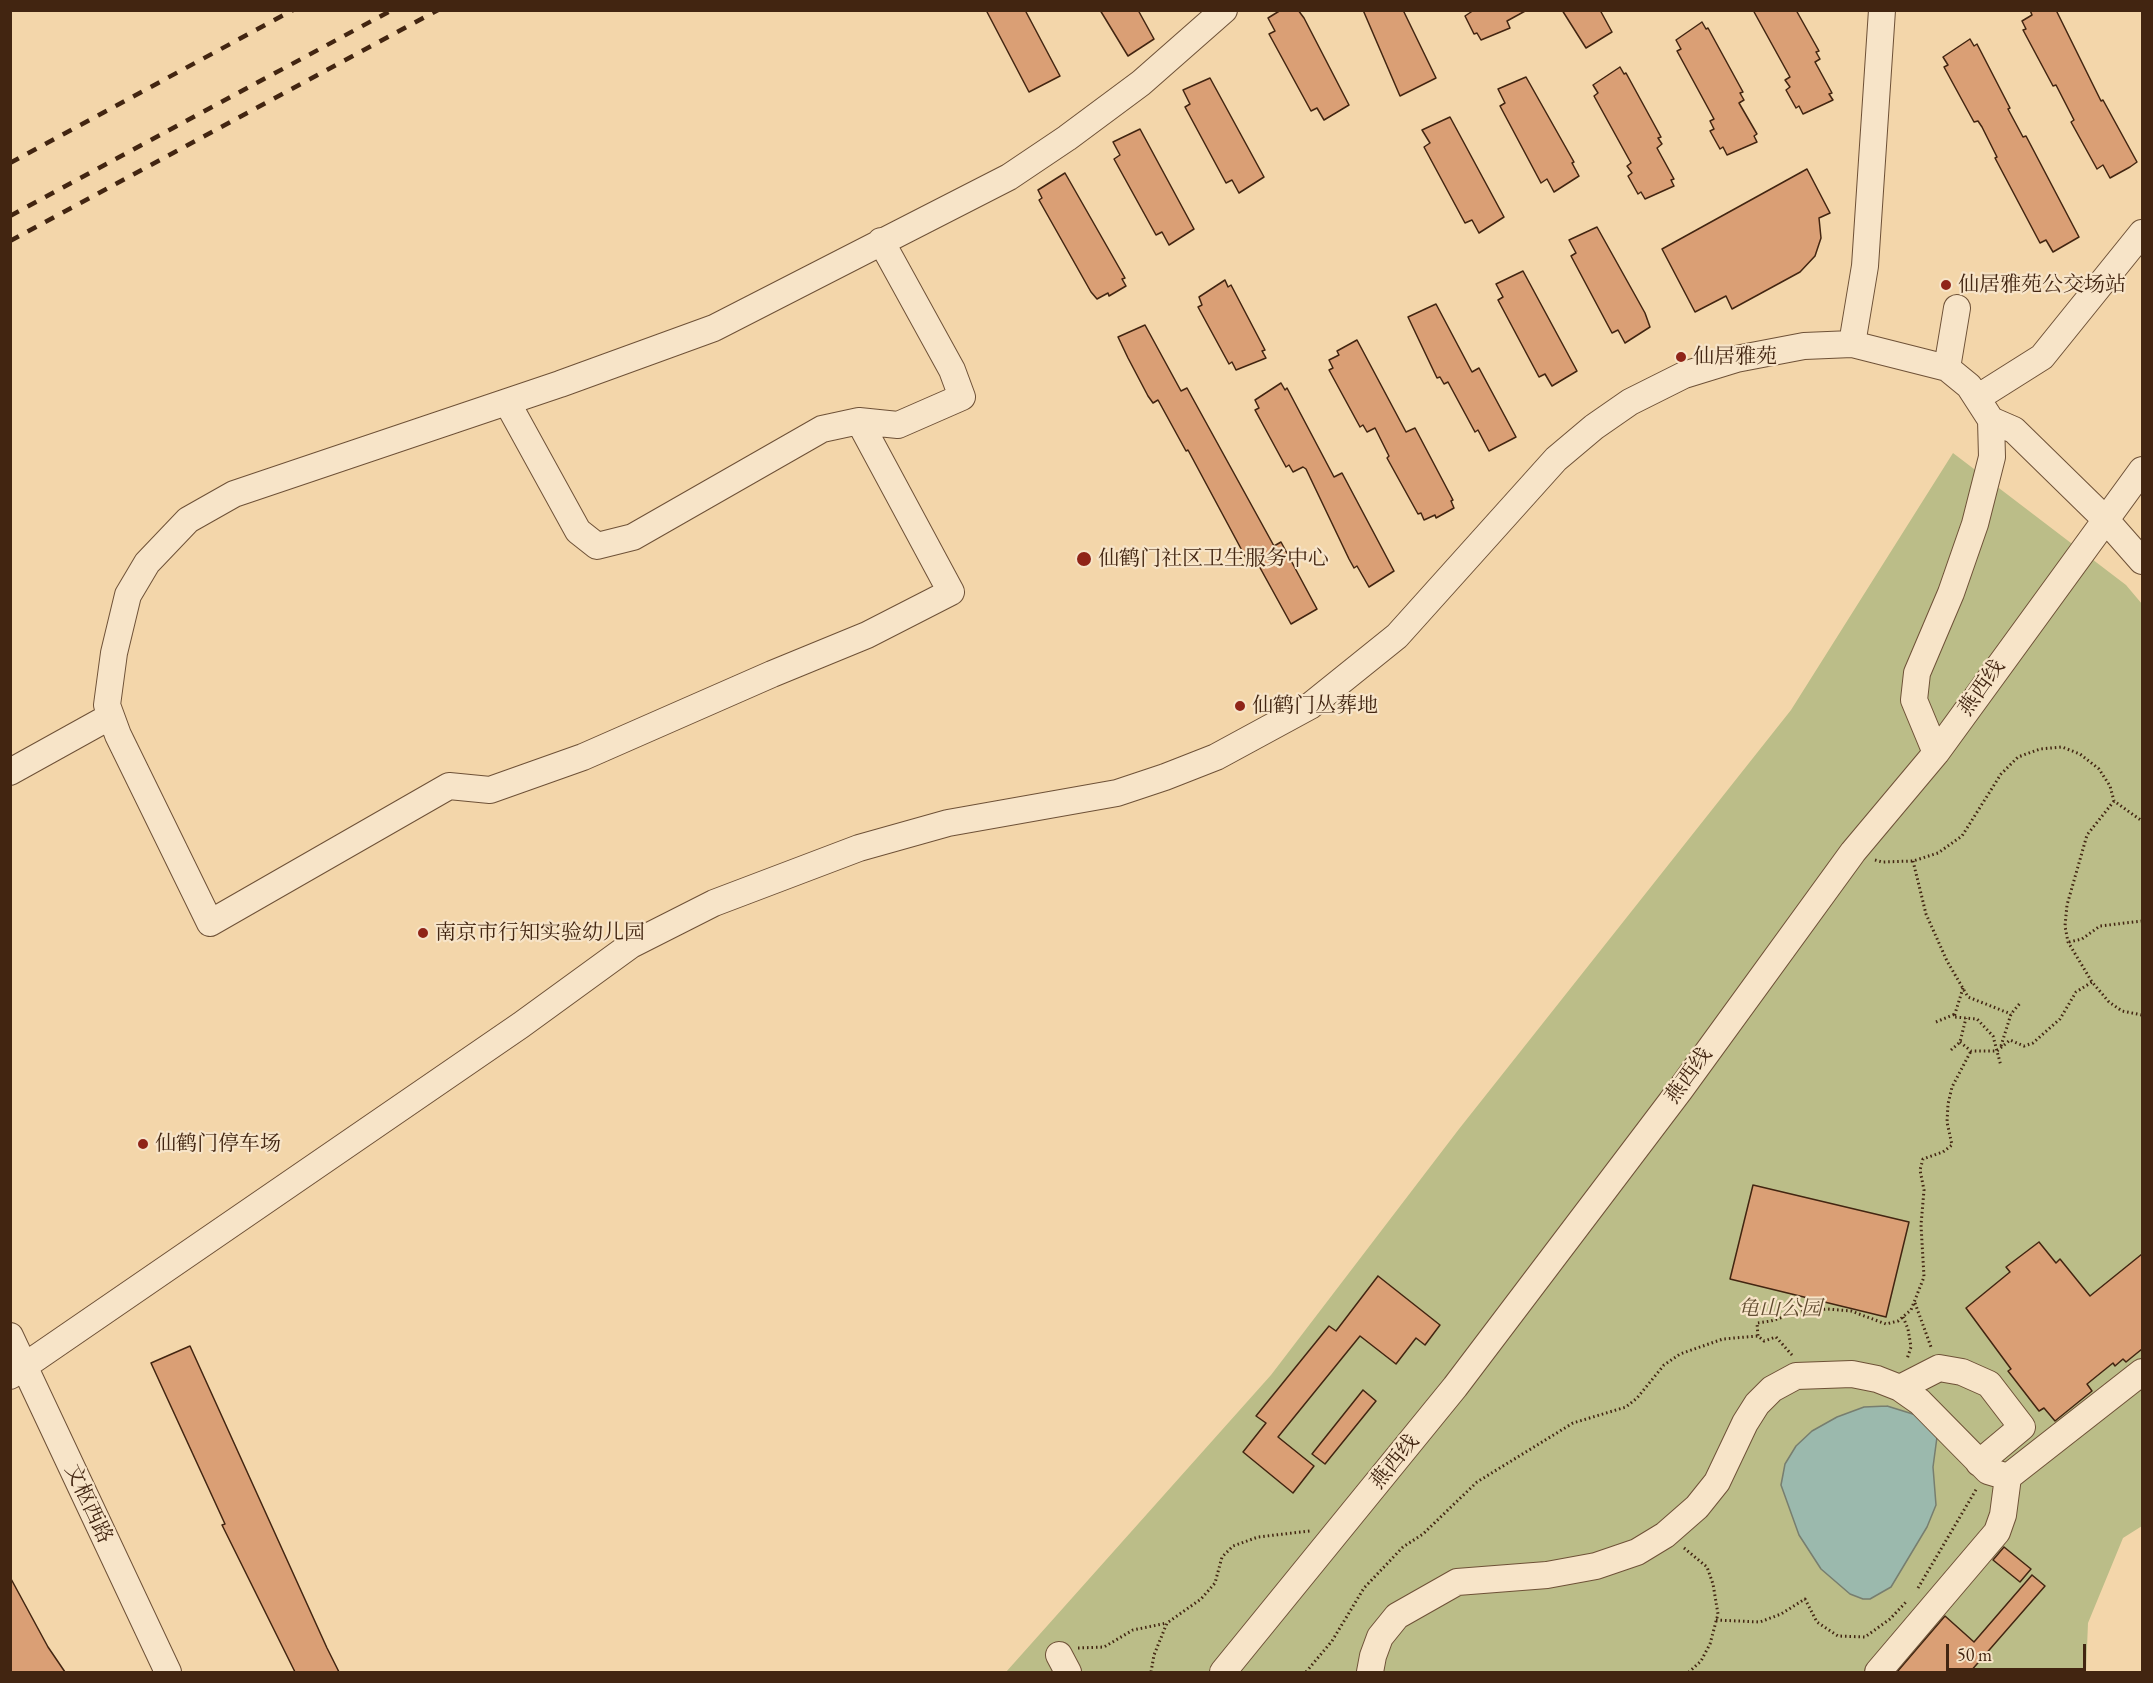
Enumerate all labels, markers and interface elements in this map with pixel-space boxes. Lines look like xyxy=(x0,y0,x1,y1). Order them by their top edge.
place label: 仙居雅苑公交场站 xyxy=(1958,272,2126,298)
marker: 仙居雅苑公交场站 xyxy=(1939,278,1953,292)
place label: 仙居雅苑 xyxy=(1693,344,1777,370)
marker: 仙居雅苑 xyxy=(1674,350,1688,364)
place label: 仙鹤门社区卫生服务中心 xyxy=(1098,546,1329,572)
marker: 仙鹤门社区卫生服务中心 xyxy=(1075,550,1093,568)
street label: 燕西线 xyxy=(1954,655,2010,721)
place label: 仙鹤门丛葬地 xyxy=(1252,693,1378,719)
marker: 仙鹤门丛葬地 xyxy=(1233,699,1247,713)
place label: 南京市行知实验幼儿园 xyxy=(435,920,645,946)
marker: 南京市行知实验幼儿园 xyxy=(416,926,430,940)
street label: 燕西线 xyxy=(1660,1043,1718,1109)
place label: 仙鹤门停车场 xyxy=(155,1131,281,1157)
marker: 仙鹤门停车场 xyxy=(136,1137,150,1151)
park label: 龟山公园 xyxy=(1738,1296,1822,1322)
street label: 燕西线 xyxy=(1365,1430,1425,1494)
street label: 文枢西路 xyxy=(59,1461,117,1547)
scale bar xyxy=(1949,1632,2088,1670)
text: 50 m xyxy=(1957,1643,1992,1666)

